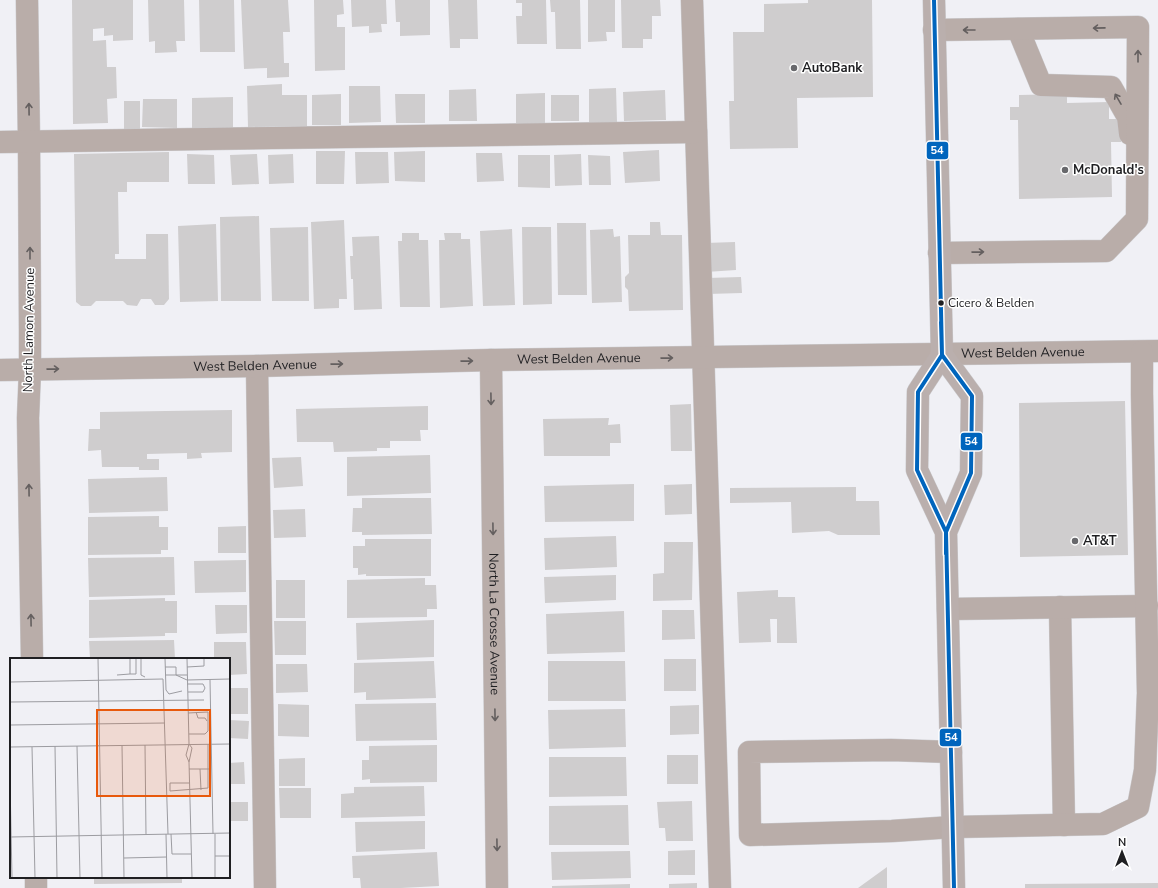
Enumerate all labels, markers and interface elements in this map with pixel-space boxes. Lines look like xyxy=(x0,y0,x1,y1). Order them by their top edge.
one-way arrow xyxy=(1093,24,1106,32)
one-way arrow xyxy=(963,26,976,34)
one-way arrow xyxy=(1134,50,1142,63)
place label: AutoBank xyxy=(802,59,863,77)
marker: AutoBank xyxy=(789,63,799,73)
one-way arrow xyxy=(1113,93,1121,105)
one-way arrow xyxy=(25,103,33,116)
line badge: 54 xyxy=(926,141,949,160)
text: 54 xyxy=(930,143,944,158)
place label: McDonald's xyxy=(1073,161,1144,179)
marker: McDonald's xyxy=(1060,165,1070,175)
one-way arrow xyxy=(26,247,34,260)
one-way arrow xyxy=(971,249,984,256)
street label: North Lamon Avenue xyxy=(19,268,39,392)
place label: Cicero & Belden xyxy=(948,295,1034,311)
marker: Cicero & Belden xyxy=(936,298,946,308)
street label: West Belden Avenue xyxy=(961,343,1085,363)
street label: West Belden Avenue xyxy=(517,349,641,369)
one-way arrow xyxy=(660,354,673,362)
street label: West Belden Avenue xyxy=(193,355,317,376)
one-way arrow xyxy=(460,357,473,365)
one-way arrow xyxy=(330,360,343,368)
one-way arrow xyxy=(46,365,59,373)
one-way arrow xyxy=(487,392,495,405)
line badge: 54 xyxy=(960,432,983,451)
text: 54 xyxy=(964,434,978,449)
one-way arrow xyxy=(25,484,33,497)
one-way arrow xyxy=(489,522,497,535)
place label: AT&T xyxy=(1083,532,1118,550)
marker: AT&T xyxy=(1070,536,1080,546)
street label: North La Crosse Avenue xyxy=(484,553,504,695)
one-way arrow xyxy=(27,614,35,627)
inset map xyxy=(10,658,230,878)
one-way arrow xyxy=(491,708,499,721)
line badge: 54 xyxy=(939,728,962,747)
text: 54 xyxy=(944,730,958,745)
north arrow xyxy=(1102,832,1142,872)
text: N xyxy=(1118,835,1126,850)
one-way arrow xyxy=(493,838,501,851)

